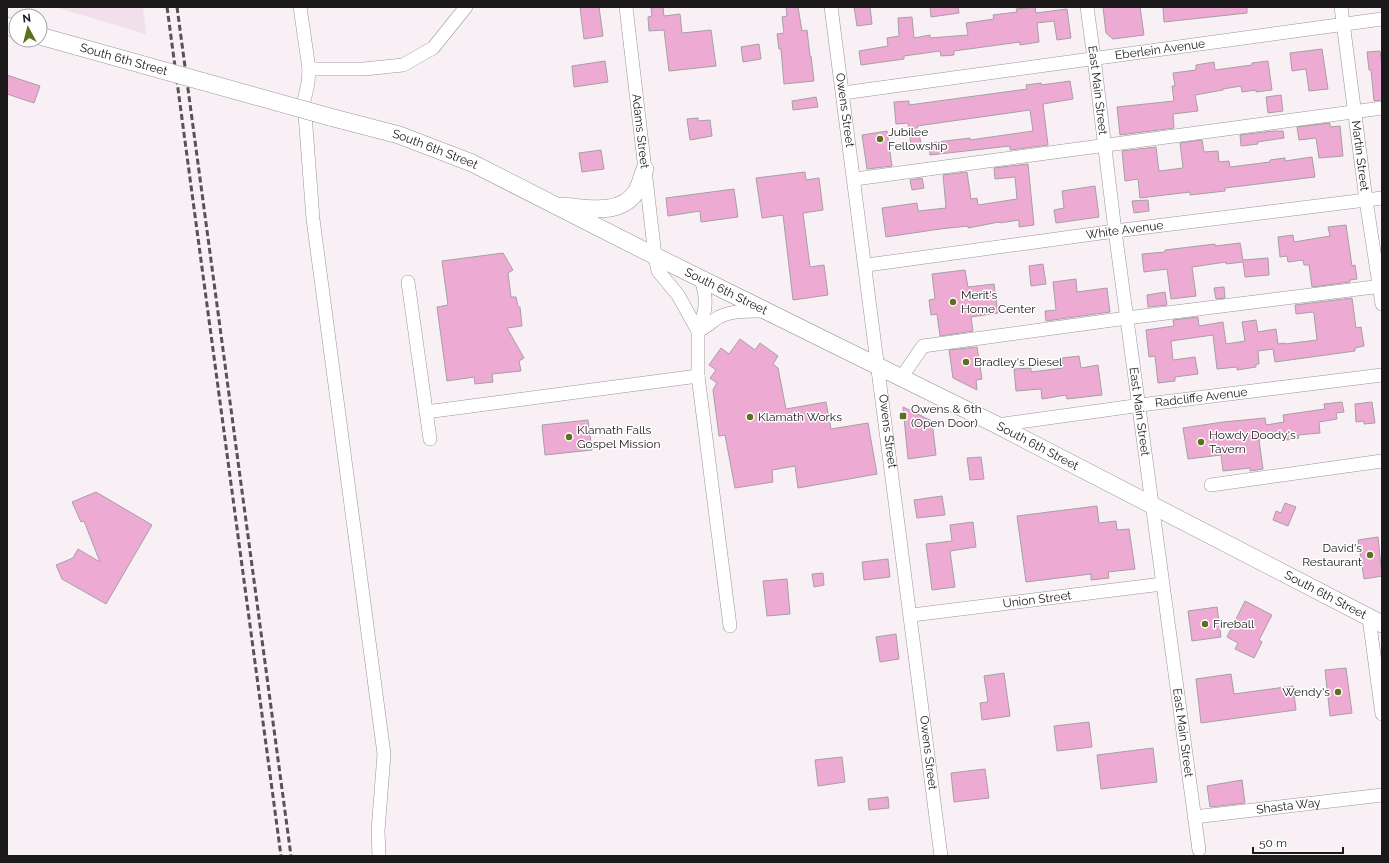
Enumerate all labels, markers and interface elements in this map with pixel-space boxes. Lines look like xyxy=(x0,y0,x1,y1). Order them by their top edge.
north arrow xyxy=(8,8,48,48)
text: N xyxy=(22,12,32,26)
street label: Eberlein Avenue xyxy=(1114,36,1206,63)
street label: South 6th Street xyxy=(78,41,169,78)
street label: East Main Street xyxy=(1085,45,1110,136)
street label: Owens Street xyxy=(833,72,857,148)
street label: Adams Street xyxy=(629,93,652,169)
street label: Martin Street xyxy=(1349,120,1372,192)
place label: Jubilee Fellowship xyxy=(888,125,948,153)
street label: South 6th Street xyxy=(391,127,480,172)
marker: Jubilee Fellowship xyxy=(875,134,885,144)
street label: White Avenue xyxy=(1085,218,1164,242)
street label: South 6th Street xyxy=(682,265,770,317)
place label: Merit's Home Center xyxy=(961,288,1036,316)
marker: Merit's Home Center xyxy=(948,297,958,307)
place label: Bradley's Diesel xyxy=(974,355,1063,369)
marker: Bradley's Diesel xyxy=(961,357,971,367)
street label: East Main Street xyxy=(1127,366,1152,457)
street label: Radcliffe Avenue xyxy=(1154,385,1248,410)
street label: Owens Street xyxy=(876,393,900,469)
place label: Owens & 6th (Open Door) xyxy=(911,402,982,430)
place label: Klamath Works xyxy=(758,410,842,424)
marker: Owens & 6th (Open Door) xyxy=(898,411,908,421)
marker: Klamath Works xyxy=(745,412,755,422)
street label: South 6th Street xyxy=(994,419,1081,473)
place label: Klamath Falls Gospel Mission xyxy=(577,423,660,451)
place label: Howdy Doody's Tavern xyxy=(1209,428,1296,456)
marker: Klamath Falls Gospel Mission xyxy=(564,432,574,442)
marker: Howdy Doody's Tavern xyxy=(1196,437,1206,447)
place label: David's Restaurant xyxy=(1302,541,1362,569)
marker: David's Restaurant xyxy=(1365,550,1375,560)
street label: South 6th Street xyxy=(1282,568,1369,622)
street label: Union Street xyxy=(1002,588,1072,611)
place label: Fireball xyxy=(1213,617,1255,631)
marker: Fireball xyxy=(1200,619,1210,629)
place label: Wendy's xyxy=(1282,685,1330,699)
street label: East Main Street xyxy=(1170,687,1196,778)
marker: Wendy's xyxy=(1333,687,1343,697)
street label: Owens Street xyxy=(917,715,940,791)
street label: Shasta Way xyxy=(1255,795,1322,817)
scale bar xyxy=(1253,829,1343,855)
text: 50 m xyxy=(1259,836,1287,850)

